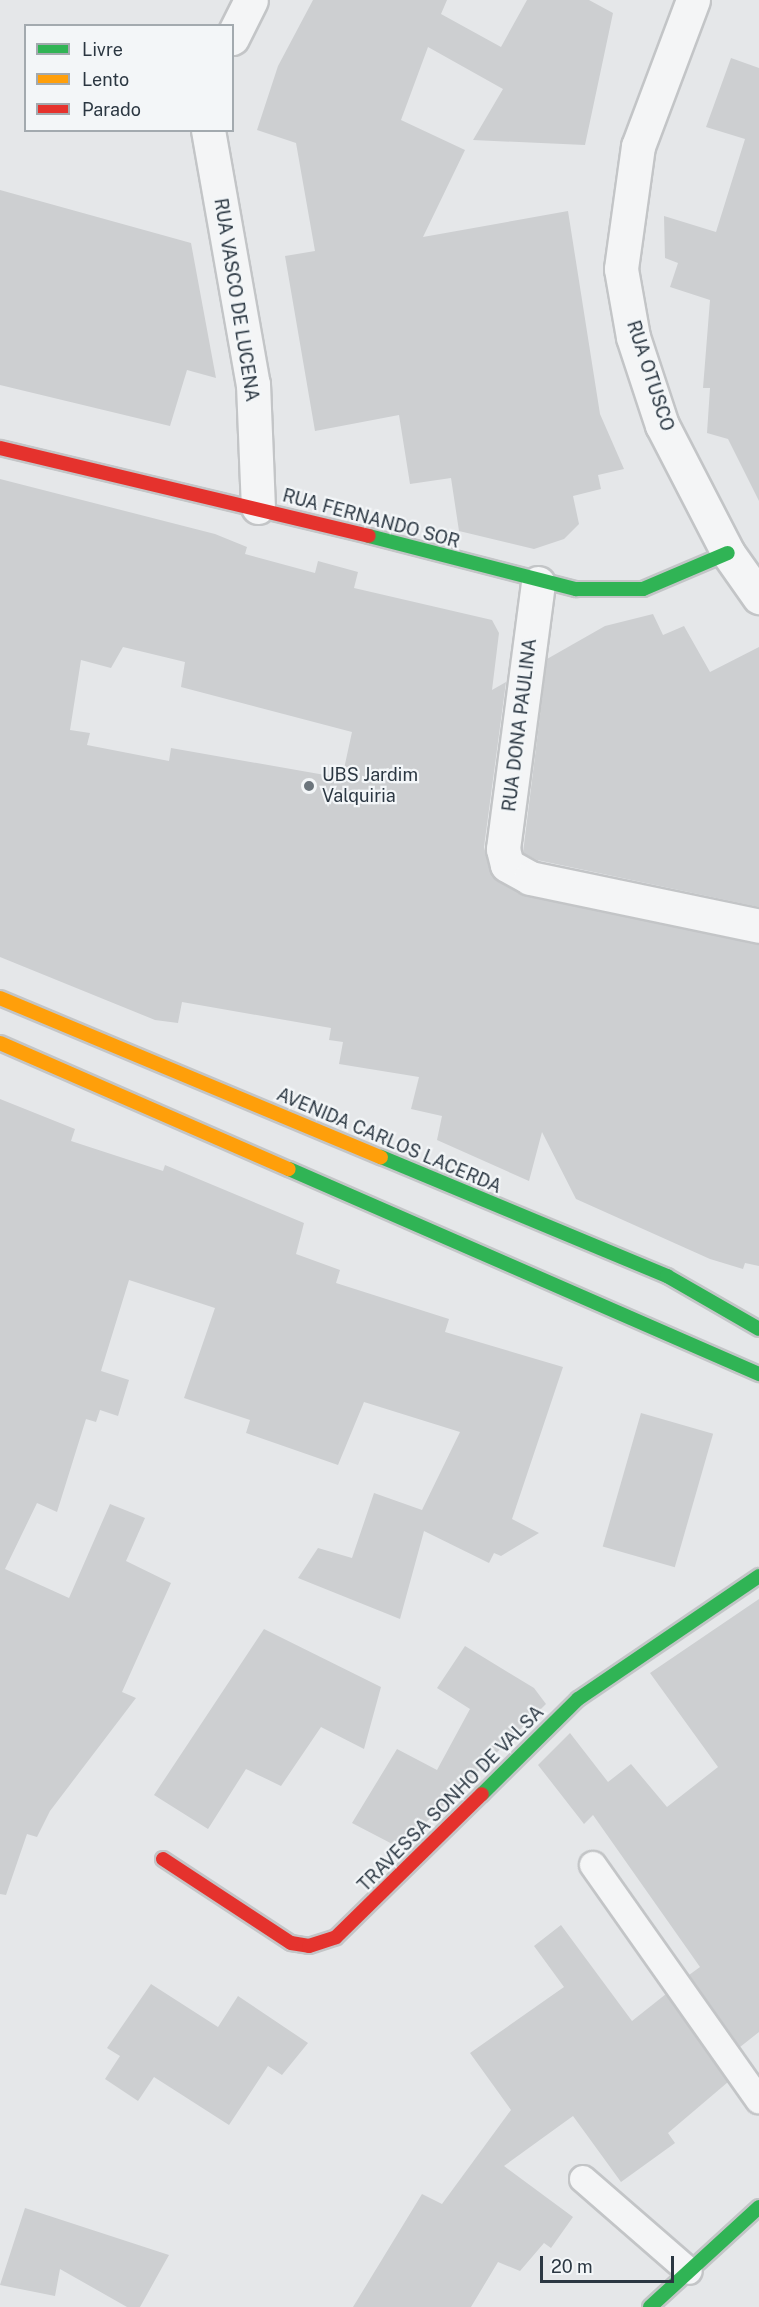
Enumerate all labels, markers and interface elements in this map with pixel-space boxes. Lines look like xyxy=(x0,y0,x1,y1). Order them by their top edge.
legend xyxy=(24,24,234,132)
text: Livre xyxy=(82,39,123,60)
text: Lento xyxy=(82,69,129,90)
text: Parado xyxy=(82,99,141,120)
street label: RUA VASCO DE LUCENA xyxy=(209,197,263,403)
street label: RUA OTUSCO xyxy=(622,318,678,434)
street label: RUA FERNANDO SOR xyxy=(280,485,462,553)
street label: RUA DONA PAULINA xyxy=(499,637,541,813)
place label: UBS Jardim Valquiria xyxy=(322,765,418,808)
marker: UBS Jardim Valquiria xyxy=(300,777,318,795)
street label: AVENIDA CARLOS LACERDA xyxy=(273,1084,505,1198)
street label: TRAVESSA SONHO DE VALSA xyxy=(354,1702,548,1896)
scale bar xyxy=(543,2244,676,2282)
text: 20 m xyxy=(551,2256,593,2277)

